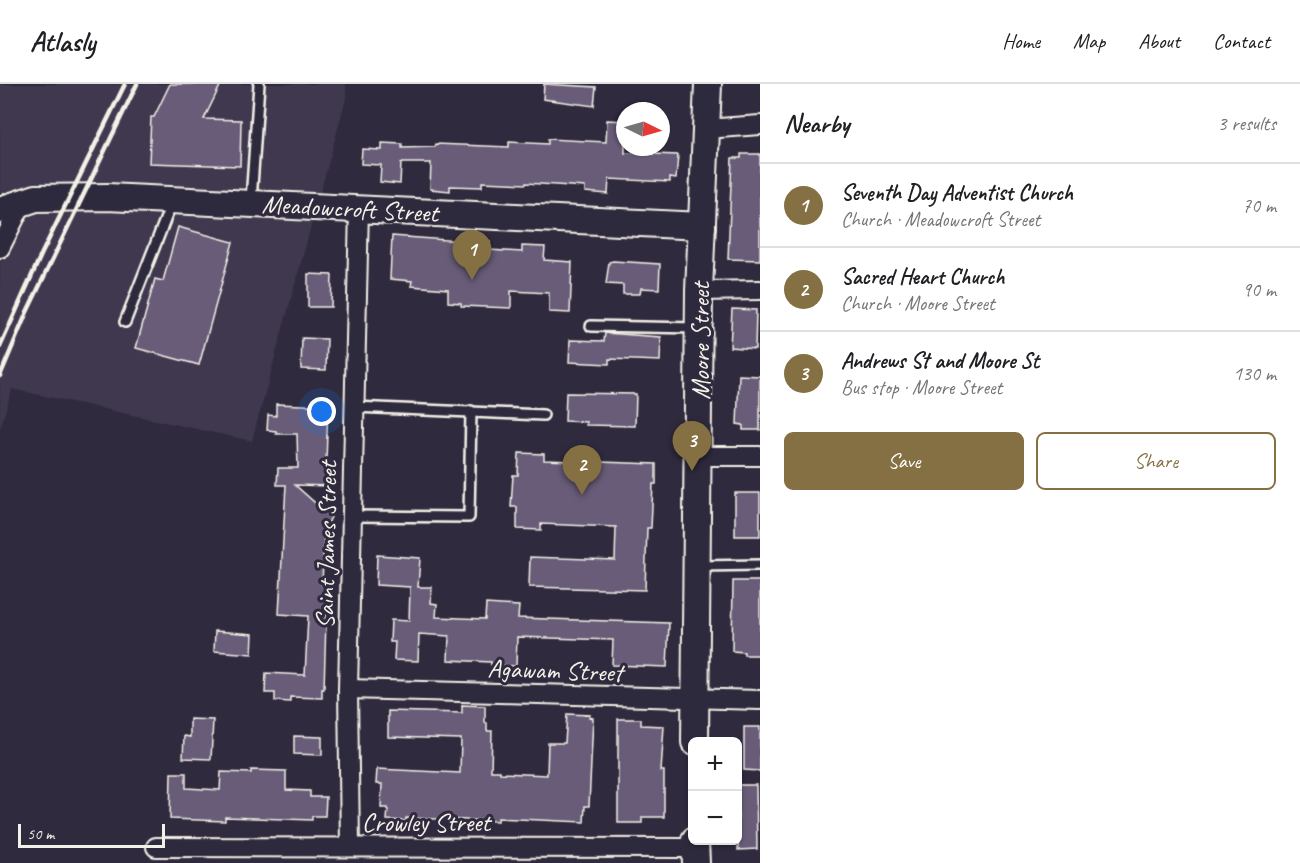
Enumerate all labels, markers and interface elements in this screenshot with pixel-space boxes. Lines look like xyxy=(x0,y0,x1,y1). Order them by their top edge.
text: Atlasly xyxy=(30,24,95,59)
text: Home xyxy=(1002,28,1040,54)
text: Map xyxy=(1073,28,1105,54)
text: About xyxy=(1138,28,1180,54)
text: Contact xyxy=(1213,28,1270,54)
north arrow xyxy=(616,102,670,156)
text: Nearby xyxy=(784,107,849,140)
text: 3 results xyxy=(1217,111,1276,136)
text: Seventh Day Adventist Church xyxy=(841,179,1073,207)
street label: Meadowcroft Street xyxy=(261,187,441,230)
text: 1 xyxy=(799,193,808,218)
text: 70 m xyxy=(1242,193,1276,218)
text: Church · Meadowcroft Street xyxy=(841,207,1040,232)
pin: 1 xyxy=(452,230,492,280)
text: Sacred Heart Church xyxy=(841,263,1004,291)
text: 2 xyxy=(799,277,808,302)
text: 90 m xyxy=(1242,277,1276,302)
street label: Moore Street xyxy=(684,280,717,400)
text: Church · Moore Street xyxy=(841,291,995,316)
text: Andrews St and Moore St xyxy=(841,347,1039,375)
text: 3 xyxy=(799,361,808,386)
text: 130 m xyxy=(1233,361,1276,386)
text: Bus stop · Moore Street xyxy=(841,375,1002,400)
your location xyxy=(307,397,336,426)
pin: 3 xyxy=(672,422,712,471)
button: Save xyxy=(784,432,1024,490)
button: Share xyxy=(1036,432,1276,490)
pin: 2 xyxy=(562,446,602,495)
street label: Saint James Street xyxy=(309,459,345,629)
street label: Agawam Street xyxy=(487,652,626,689)
map controls xyxy=(688,737,742,845)
button: + xyxy=(688,737,742,791)
button: − xyxy=(688,791,742,845)
street label: Crowley Street xyxy=(362,806,493,839)
scale bar xyxy=(18,821,165,848)
text: 50 m xyxy=(27,824,54,844)

